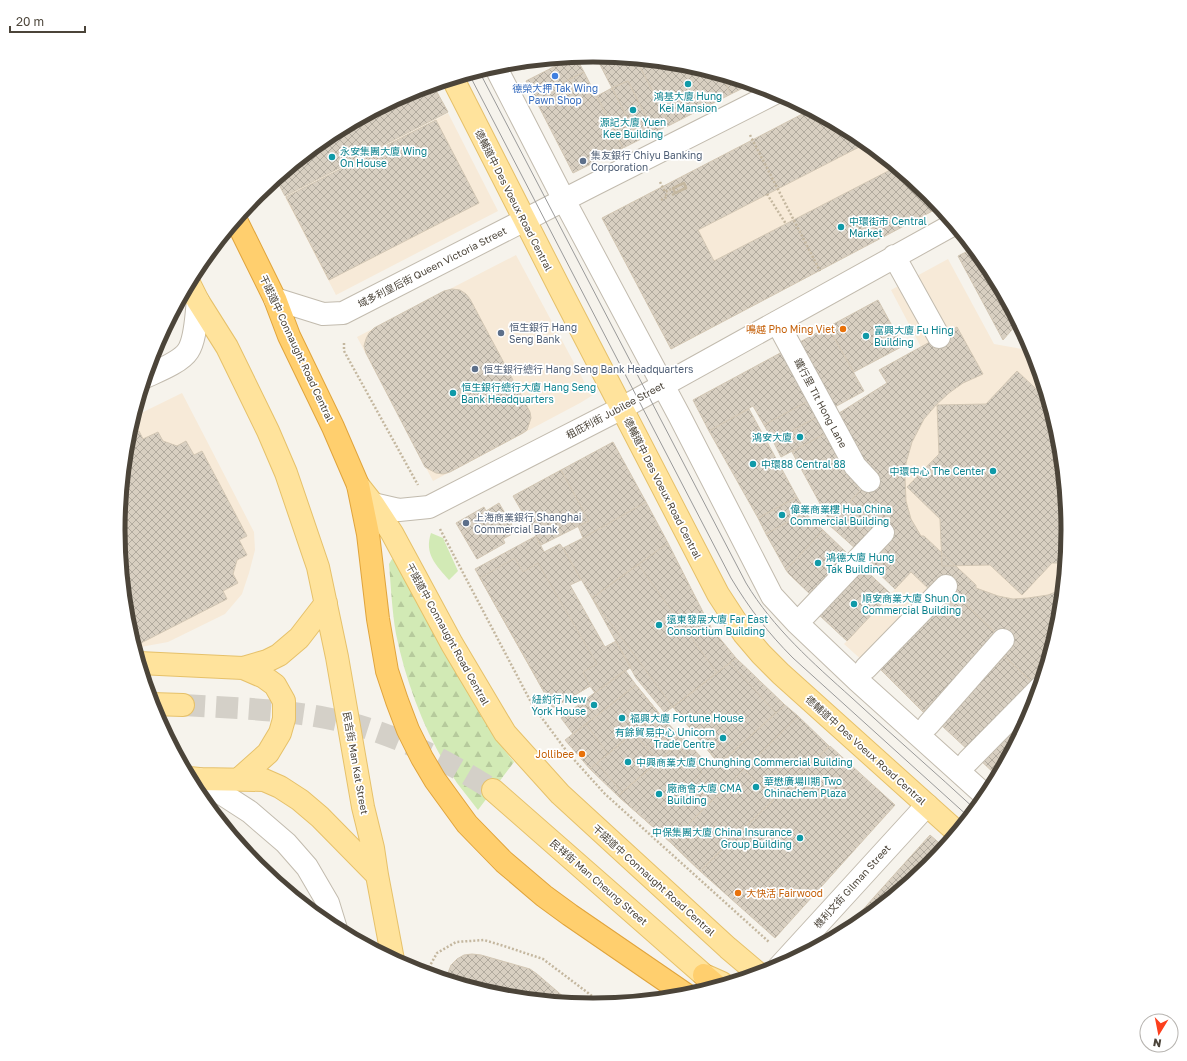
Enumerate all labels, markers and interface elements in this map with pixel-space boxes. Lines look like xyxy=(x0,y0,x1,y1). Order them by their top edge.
scale bar xyxy=(10,8,85,34)
text: 20 m xyxy=(16,14,44,29)
marker: 德榮大押 Tak Wing Pawn Shop xyxy=(550,71,560,81)
marker: 鴻基大廈 Hung Kei Mansion xyxy=(683,79,693,89)
place label: 德榮大押 Tak Wing Pawn Shop xyxy=(512,82,598,106)
place label: 鴻基大廈 Hung Kei Mansion xyxy=(654,90,722,114)
marker: 源記大廈 Yuen Kee Building xyxy=(628,105,638,115)
place label: 源記大廈 Yuen Kee Building xyxy=(600,116,666,140)
street label: 德輔道中 Des Voeux Road Central xyxy=(473,127,555,273)
place label: 永安集團大廈 Wing On House xyxy=(340,145,427,169)
place label: 集友銀行 Chiyu Banking Corporation xyxy=(591,149,702,173)
marker: 永安集團大廈 Wing On House xyxy=(327,152,337,162)
marker: 集友銀行 Chiyu Banking Corporation xyxy=(578,156,588,166)
place label: 中環街市 Central Market xyxy=(849,215,927,239)
marker: 中環街市 Central Market xyxy=(836,222,846,232)
street label: 域多利皇后街 Queen Victoria Street xyxy=(356,224,508,310)
street label: 干諾道中 Connaught Road Central xyxy=(258,273,336,423)
place label: 恒生銀行 Hang Seng Bank xyxy=(509,321,577,345)
place label: 鳴越 Pho Ming Viet xyxy=(746,323,835,335)
marker: 鳴越 Pho Ming Viet xyxy=(838,324,848,334)
place label: 富興大廈 Fu Hing Building xyxy=(874,324,954,348)
marker: 恒生銀行 Hang Seng Bank xyxy=(496,328,506,338)
marker: 富興大廈 Fu Hing Building xyxy=(861,331,871,341)
street label: 鐵行里 Tit Hong Lane xyxy=(792,356,850,450)
place label: 恒生銀行總行 Hang Seng Bank Headquarters xyxy=(483,363,693,375)
marker: 恒生銀行總行 Hang Seng Bank Headquarters xyxy=(470,364,480,374)
street label: 租庇利街 Jubilee Street xyxy=(564,379,666,441)
place label: 恒生銀行總行大廈 Hang Seng Bank Headquarters xyxy=(461,381,596,405)
marker: 恒生銀行總行大廈 Hang Seng Bank Headquarters xyxy=(448,388,458,398)
street label: 德輔道中 Des Voeux Road Central xyxy=(622,415,704,561)
place label: 鴻安大廈 xyxy=(752,431,792,443)
marker: 鴻安大廈 xyxy=(795,432,805,442)
place label: 中環88 Central 88 xyxy=(761,458,846,470)
marker: 中環88 Central 88 xyxy=(748,459,758,469)
place label: 中環中心 The Center xyxy=(890,465,985,477)
marker: 中環中心 The Center xyxy=(988,466,998,476)
place label: 偉業商業樓 Hua China Commercial Building xyxy=(790,503,892,527)
marker: 偉業商業樓 Hua China Commercial Building xyxy=(777,510,787,520)
place label: 上海商業銀行 Shanghai Commercial Bank xyxy=(474,511,581,535)
marker: 上海商業銀行 Shanghai Commercial Bank xyxy=(461,518,471,528)
place label: 鴻德大廈 Hung Tak Building xyxy=(826,551,894,575)
marker: 鴻德大廈 Hung Tak Building xyxy=(813,558,823,568)
street label: 干諾道中 Connaught Road Central xyxy=(404,561,492,707)
place label: 順安商業大廈 Shun On Commercial Building xyxy=(862,592,965,616)
marker: 順安商業大廈 Shun On Commercial Building xyxy=(849,599,859,609)
place label: 遠東發展大廈 Far East Consortium Building xyxy=(667,613,768,637)
marker: 遠東發展大廈 Far East Consortium Building xyxy=(654,620,664,630)
place label: 紐約行 New York House xyxy=(532,693,586,717)
street label: 德輔道中 Des Voeux Road Central xyxy=(804,693,928,807)
marker: 紐約行 New York House xyxy=(589,700,599,710)
street label: 民吉街 Man Kat Street xyxy=(341,711,371,815)
place label: 福興大廈 Fortune House xyxy=(630,712,744,724)
marker: 福興大廈 Fortune House xyxy=(617,713,627,723)
place label: 有餘貿易中心 Unicorn Trade Centre xyxy=(615,726,715,750)
marker: 有餘貿易中心 Unicorn Trade Centre xyxy=(718,733,728,743)
place label: Jollibee xyxy=(536,748,574,760)
marker: Jollibee xyxy=(577,749,587,759)
place label: 中興商業大廈 Chunghing Commercial Building xyxy=(636,756,853,768)
marker: 中興商業大廈 Chunghing Commercial Building xyxy=(623,757,633,767)
place label: 華懋廣場II期 Two Chinachem Plaza xyxy=(764,775,846,799)
place label: 廠商會大廈 CMA Building xyxy=(667,782,742,806)
marker: 華懋廣場II期 Two Chinachem Plaza xyxy=(751,782,761,792)
marker: 廠商會大廈 CMA Building xyxy=(654,789,664,799)
street label: 干諾道中 Connaught Road Central xyxy=(590,822,718,938)
place label: 中保集團大廈 China Insurance Group Building xyxy=(652,826,792,850)
marker: 中保集團大廈 China Insurance Group Building xyxy=(795,833,805,843)
street label: 民祥街 Man Cheung Street xyxy=(548,837,650,927)
street label: 機利文街 Gilman Street xyxy=(811,842,893,930)
place label: 大快活 Fairwood xyxy=(746,887,823,899)
marker: 大快活 Fairwood xyxy=(733,888,743,898)
north arrow xyxy=(1139,1013,1179,1053)
text: N xyxy=(1152,1036,1162,1050)

